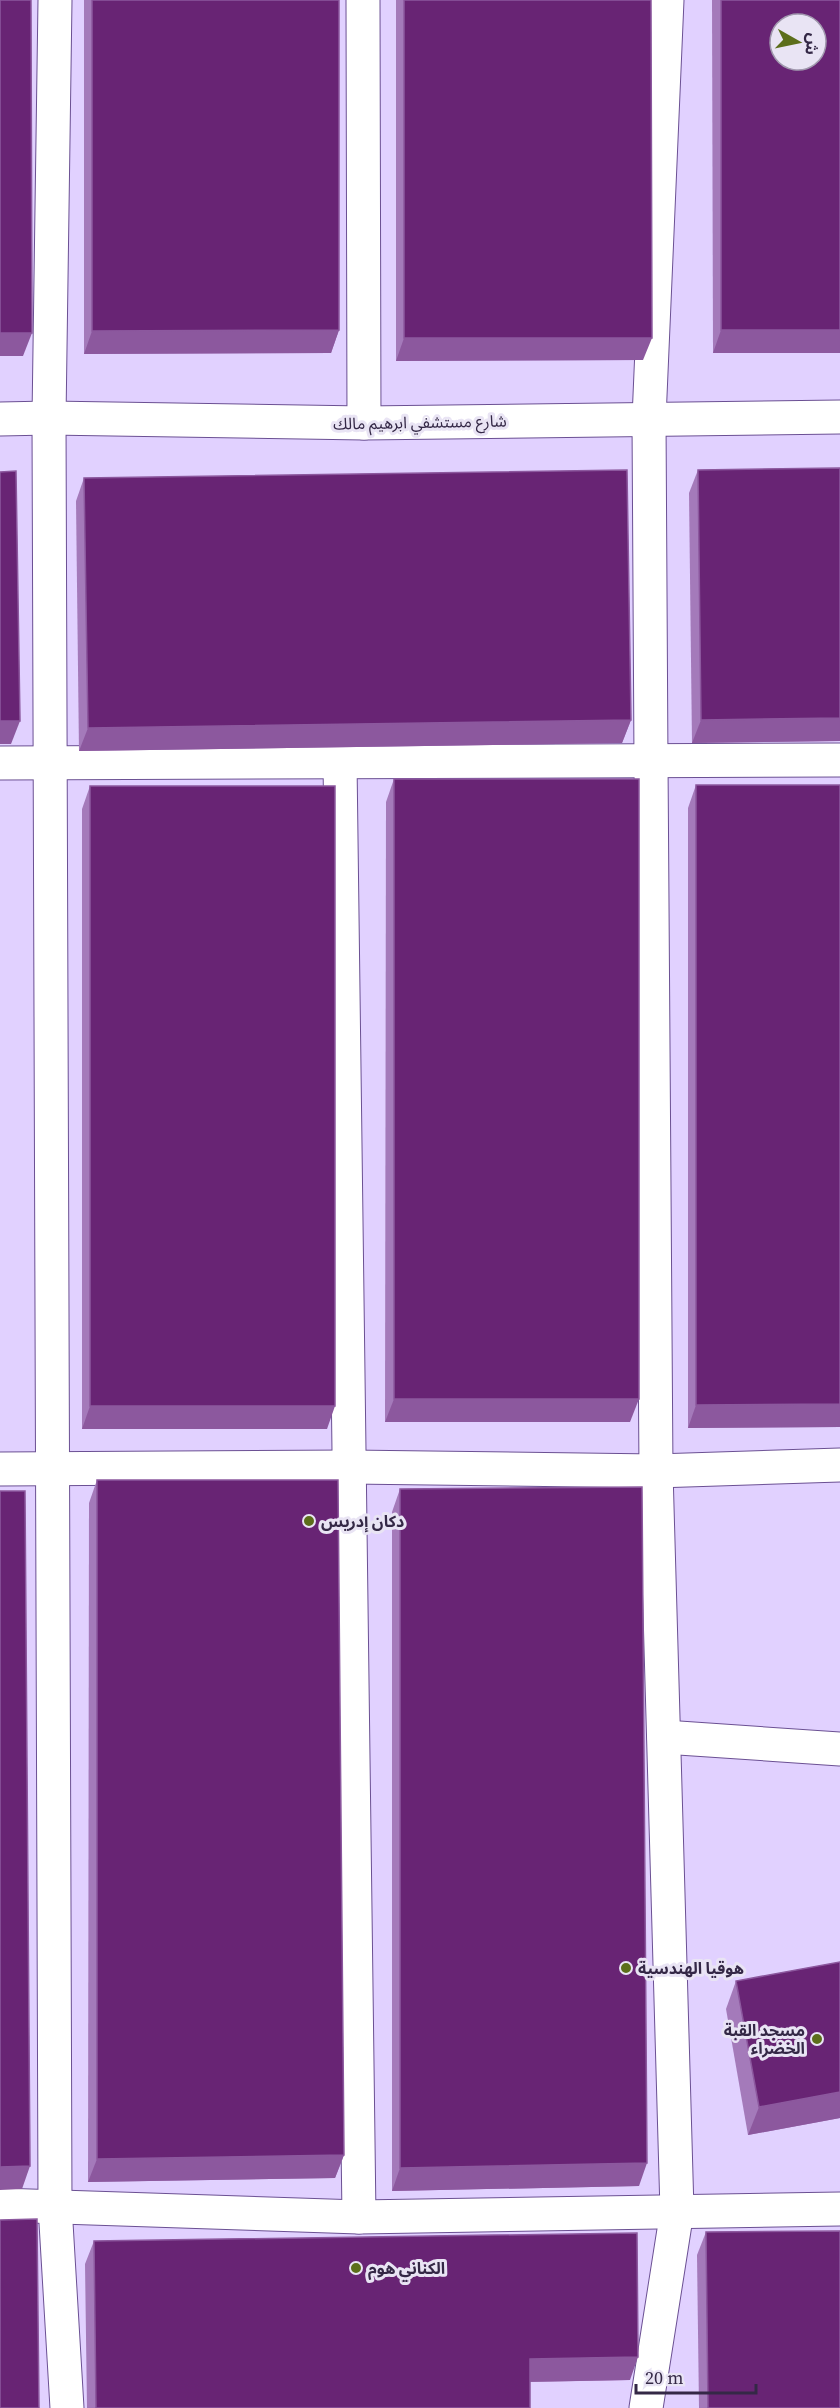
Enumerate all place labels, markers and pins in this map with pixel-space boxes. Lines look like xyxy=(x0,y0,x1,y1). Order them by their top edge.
place label: دكان إدريس xyxy=(321,1510,404,1533)
marker: دكان إدريس xyxy=(302,1514,316,1528)
place label: هوقيا الهندسية xyxy=(638,1957,744,1979)
marker: هوقيا الهندسية xyxy=(619,1961,633,1975)
place label: مسجد القبة الخضراء xyxy=(724,2019,805,2059)
marker: مسجد القبة الخضراء xyxy=(810,2032,824,2046)
place label: الكناني هوم xyxy=(368,2257,445,2282)
marker: الكناني هوم xyxy=(349,2261,363,2275)

